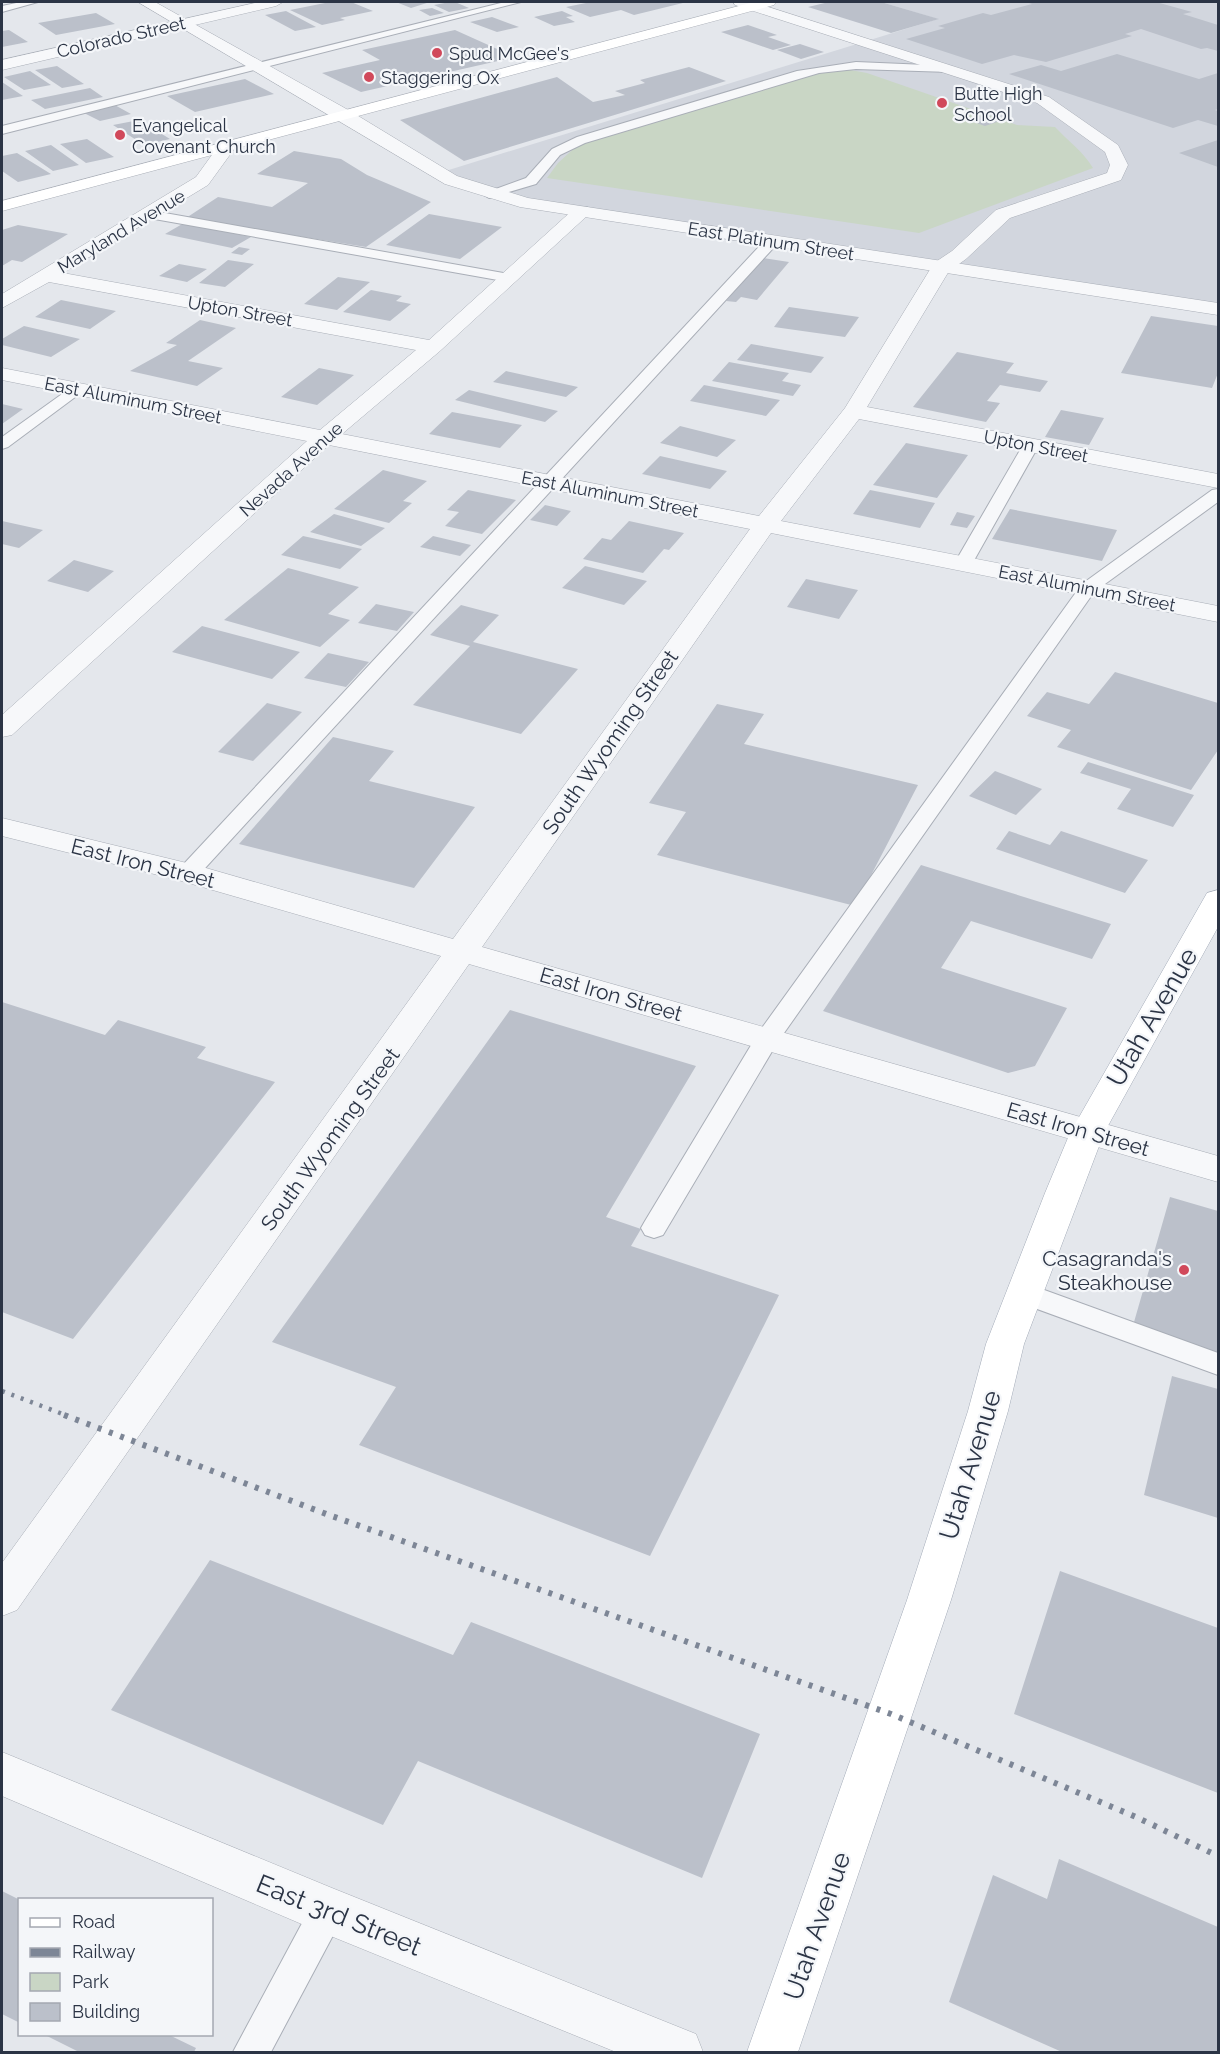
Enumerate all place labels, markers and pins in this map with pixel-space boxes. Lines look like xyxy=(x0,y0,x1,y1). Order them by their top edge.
place label: Spud McGee's xyxy=(449,43,569,64)
marker: Spud McGee's xyxy=(430,46,444,60)
place label: Staggering Ox xyxy=(381,67,499,88)
marker: Staggering Ox xyxy=(362,70,376,84)
place label: Butte High School xyxy=(954,83,1043,125)
marker: Butte High School xyxy=(935,96,949,110)
place label: Evangelical Covenant Church xyxy=(132,115,276,157)
marker: Evangelical Covenant Church xyxy=(113,128,127,142)
place label: Casagranda's Steakhouse xyxy=(1042,1246,1172,1295)
marker: Casagranda's Steakhouse xyxy=(1177,1263,1191,1277)

